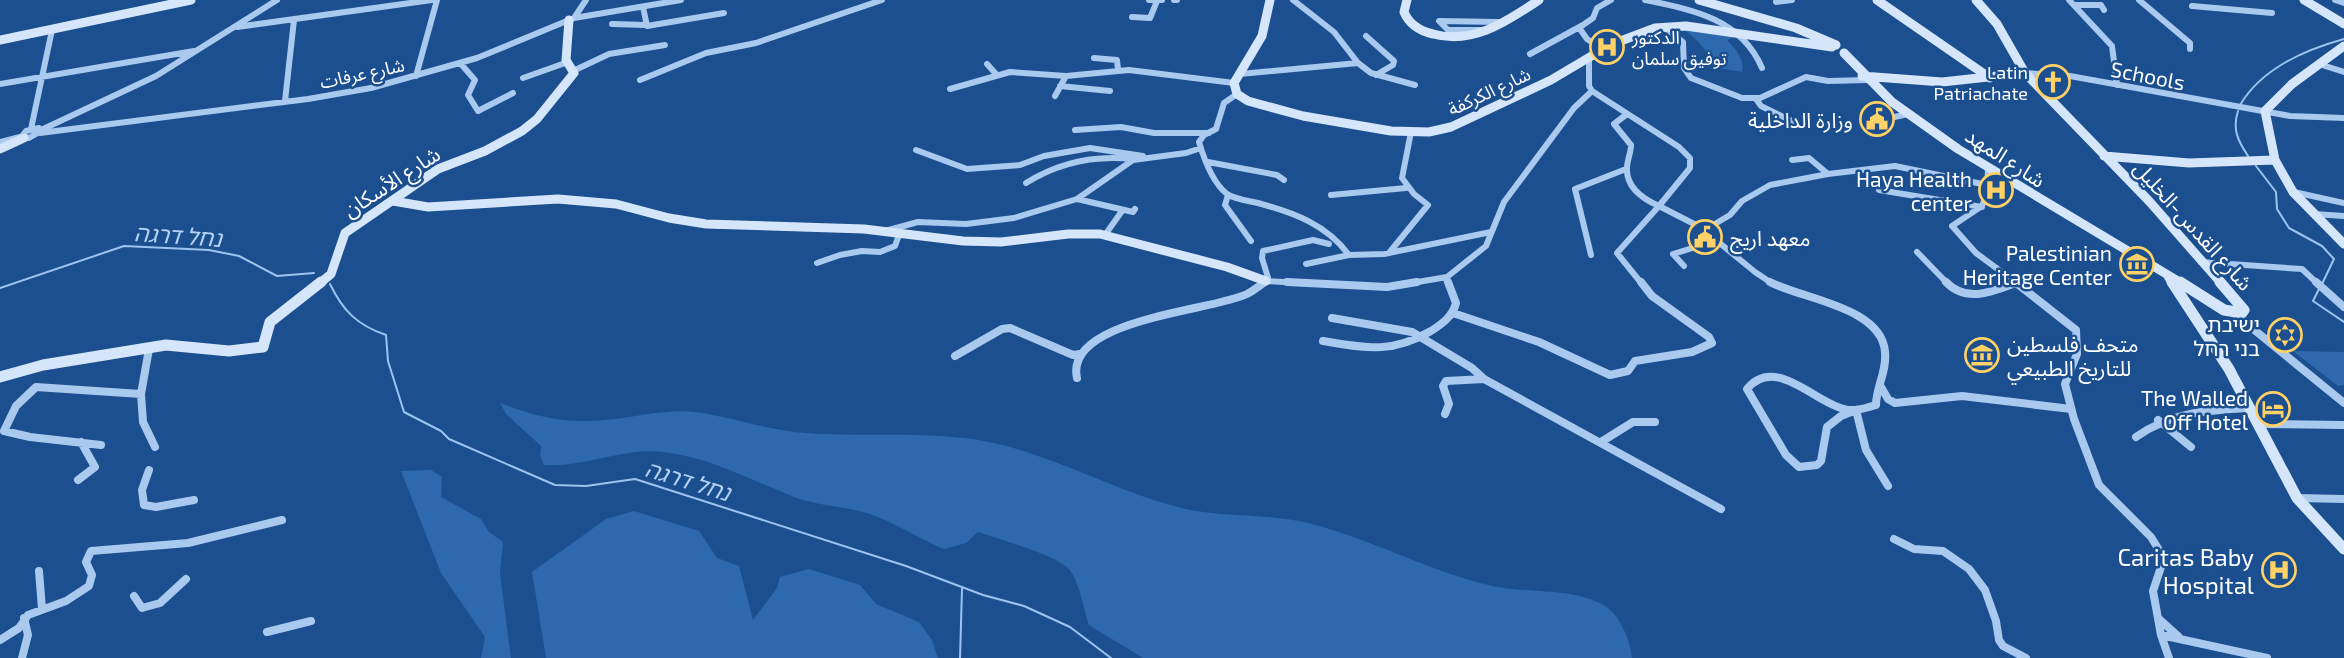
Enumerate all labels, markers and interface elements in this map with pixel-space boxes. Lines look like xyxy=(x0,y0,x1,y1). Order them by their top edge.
place label: الدكتور توفيق سلمان xyxy=(1631,26,1727,70)
hospital icon: الدكتور توفيق سلمان xyxy=(1588,28,1626,66)
street label: شارع عرفات xyxy=(318,53,407,97)
street label: Schools xyxy=(2109,56,2187,94)
place label: Latin Patriachate xyxy=(1933,61,2028,104)
street label: شارع الكركفة xyxy=(1444,62,1536,123)
church icon: Latin Patriachate xyxy=(2034,63,2072,101)
public building icon: وزارة الداخلية xyxy=(1858,100,1896,138)
place label: وزارة الداخلية xyxy=(1748,107,1853,133)
street label: شارع المهد xyxy=(1959,122,2051,195)
street label: شارع الأسكان xyxy=(338,140,446,225)
street label: شارع القدس-الخليل xyxy=(2126,155,2259,298)
place label: Haya Health center xyxy=(1856,166,1973,215)
hospital icon: Haya Health center xyxy=(1977,171,2015,209)
water label: נחל דרגה xyxy=(133,218,225,252)
public building icon: معهد اريج xyxy=(1686,218,1724,256)
place label: معهد اريج xyxy=(1730,225,1810,254)
place label: Palestinian Heritage Center xyxy=(1963,240,2113,289)
museum icon: Palestinian Heritage Center xyxy=(2118,245,2156,283)
place label: ישיבת בני רחל xyxy=(2194,311,2260,360)
synagogue icon: ישיבת בני רחל xyxy=(2266,316,2304,354)
place label: متحف فلسطين للتاريخ الطبيعي xyxy=(2007,331,2139,384)
museum icon: متحف فلسطين للتاريخ الطبيعي xyxy=(1963,336,2001,374)
place label: The Walled Off Hotel xyxy=(2141,385,2249,434)
hotel icon: The Walled Off Hotel xyxy=(2254,390,2292,428)
water label: נחל דרגה xyxy=(642,454,736,507)
place label: Caritas Baby Hospital xyxy=(2117,542,2254,599)
hospital icon: Caritas Baby Hospital xyxy=(2260,551,2298,589)

